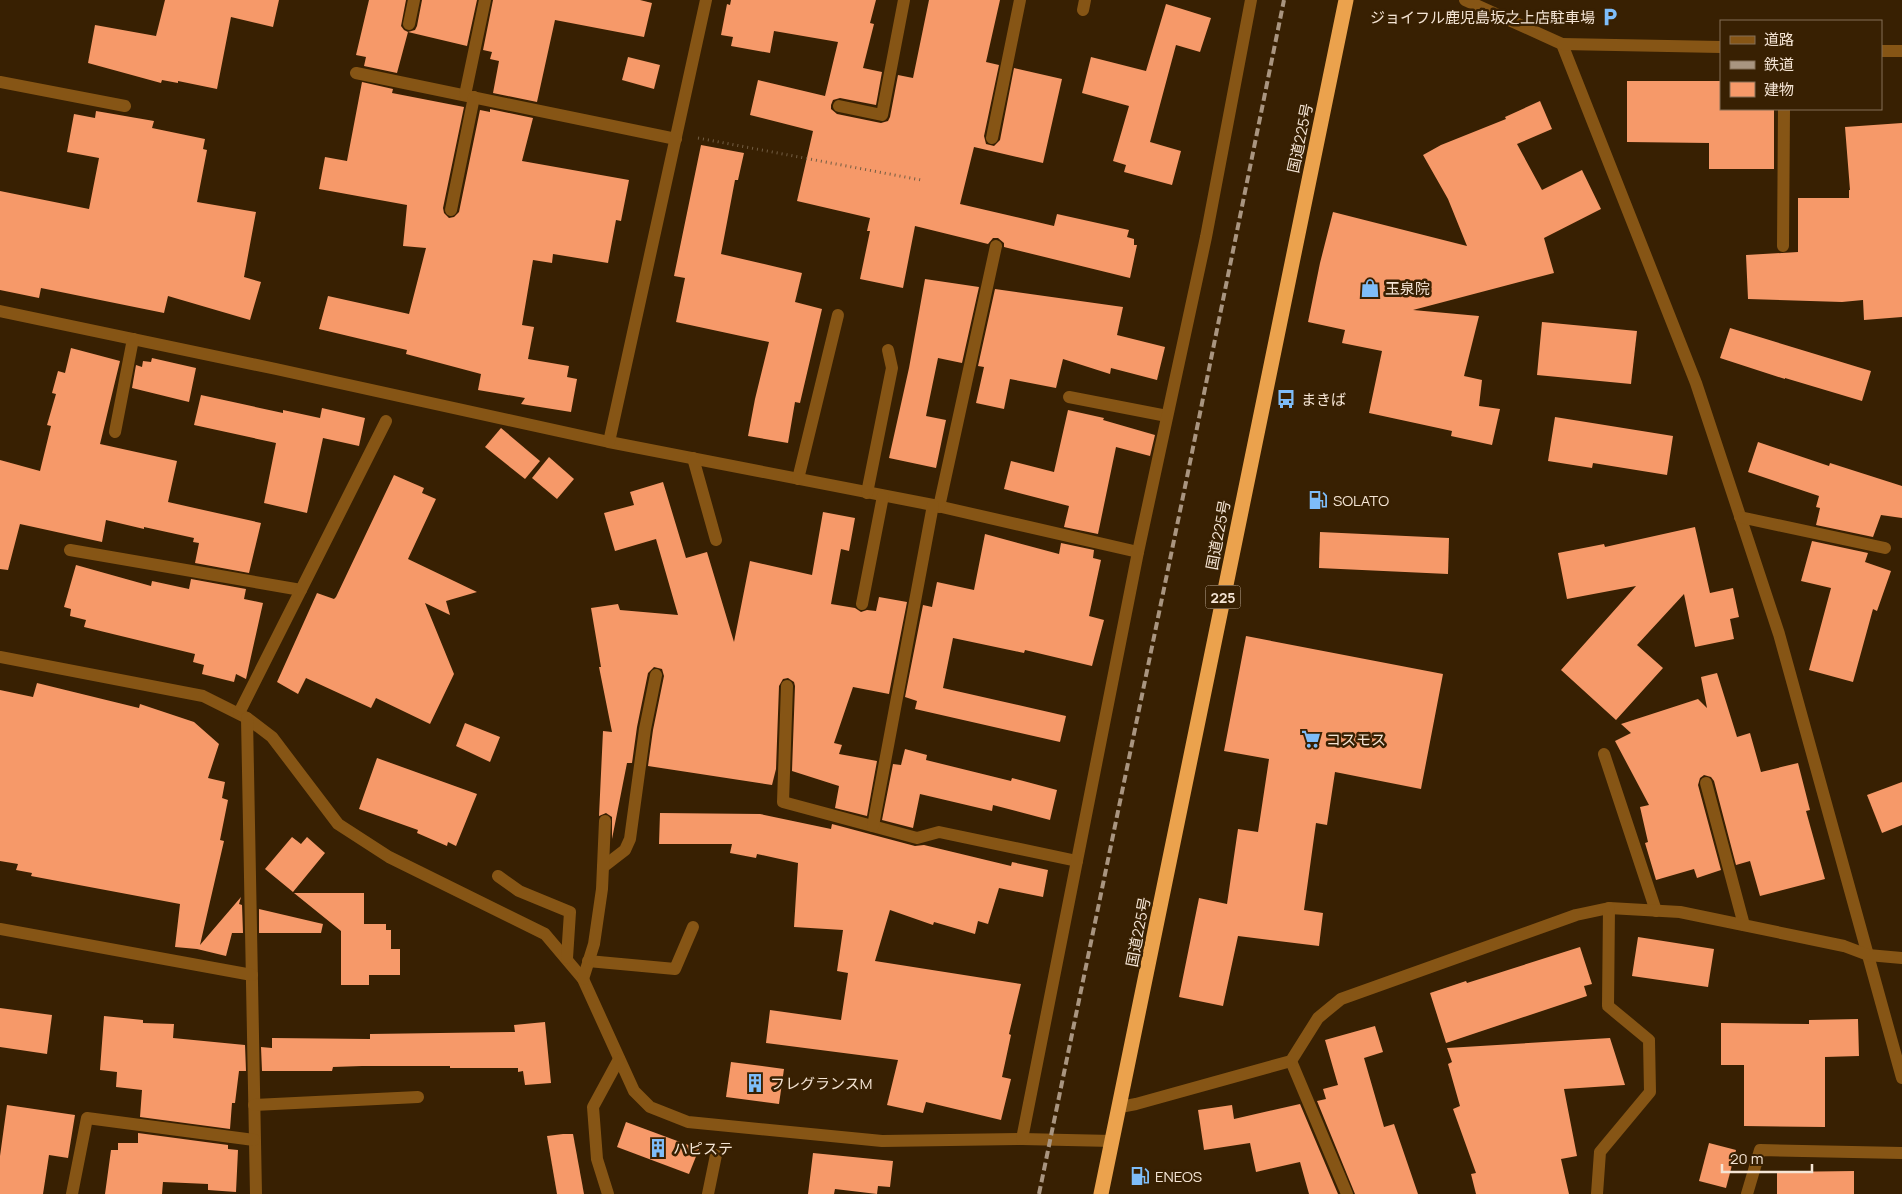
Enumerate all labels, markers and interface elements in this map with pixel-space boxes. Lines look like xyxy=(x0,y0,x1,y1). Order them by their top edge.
parking icon: ジョイフル鹿児島坂之上店駐車場 xyxy=(1599,6,1621,28)
place label: ジョイフル鹿児島坂之上店駐車場 xyxy=(1370,7,1595,28)
legend xyxy=(1720,20,1882,110)
text: 道路 xyxy=(1764,29,1794,50)
text: 鉄道 xyxy=(1764,54,1794,75)
text: 建物 xyxy=(1764,79,1794,100)
street label: 国道225号 xyxy=(1282,101,1318,175)
shop icon: 玉泉院 xyxy=(1359,277,1381,299)
place label: 玉泉院 xyxy=(1385,278,1430,299)
bus stop icon: まきば xyxy=(1275,388,1297,410)
place label: まきば xyxy=(1301,389,1346,410)
fuel station icon: SOLATO xyxy=(1307,489,1329,511)
place label: SOLATO xyxy=(1333,490,1389,511)
street label: 国道225号 xyxy=(1201,498,1235,572)
road number: 225 xyxy=(1206,586,1240,608)
supermarket icon: コスモス xyxy=(1300,728,1322,750)
place label: コスモス xyxy=(1326,729,1386,750)
street label: 国道225号 xyxy=(1121,895,1155,969)
building icon: フレグランスM xyxy=(744,1072,766,1094)
place label: フレグランスM xyxy=(770,1073,872,1094)
building icon: ハピステ xyxy=(647,1137,669,1159)
place label: ハピステ xyxy=(673,1138,733,1159)
scale bar xyxy=(1722,1142,1812,1174)
text: 20 m xyxy=(1730,1148,1763,1169)
fuel station icon: ENEOS xyxy=(1129,1165,1151,1187)
place label: ENEOS xyxy=(1155,1166,1202,1187)

